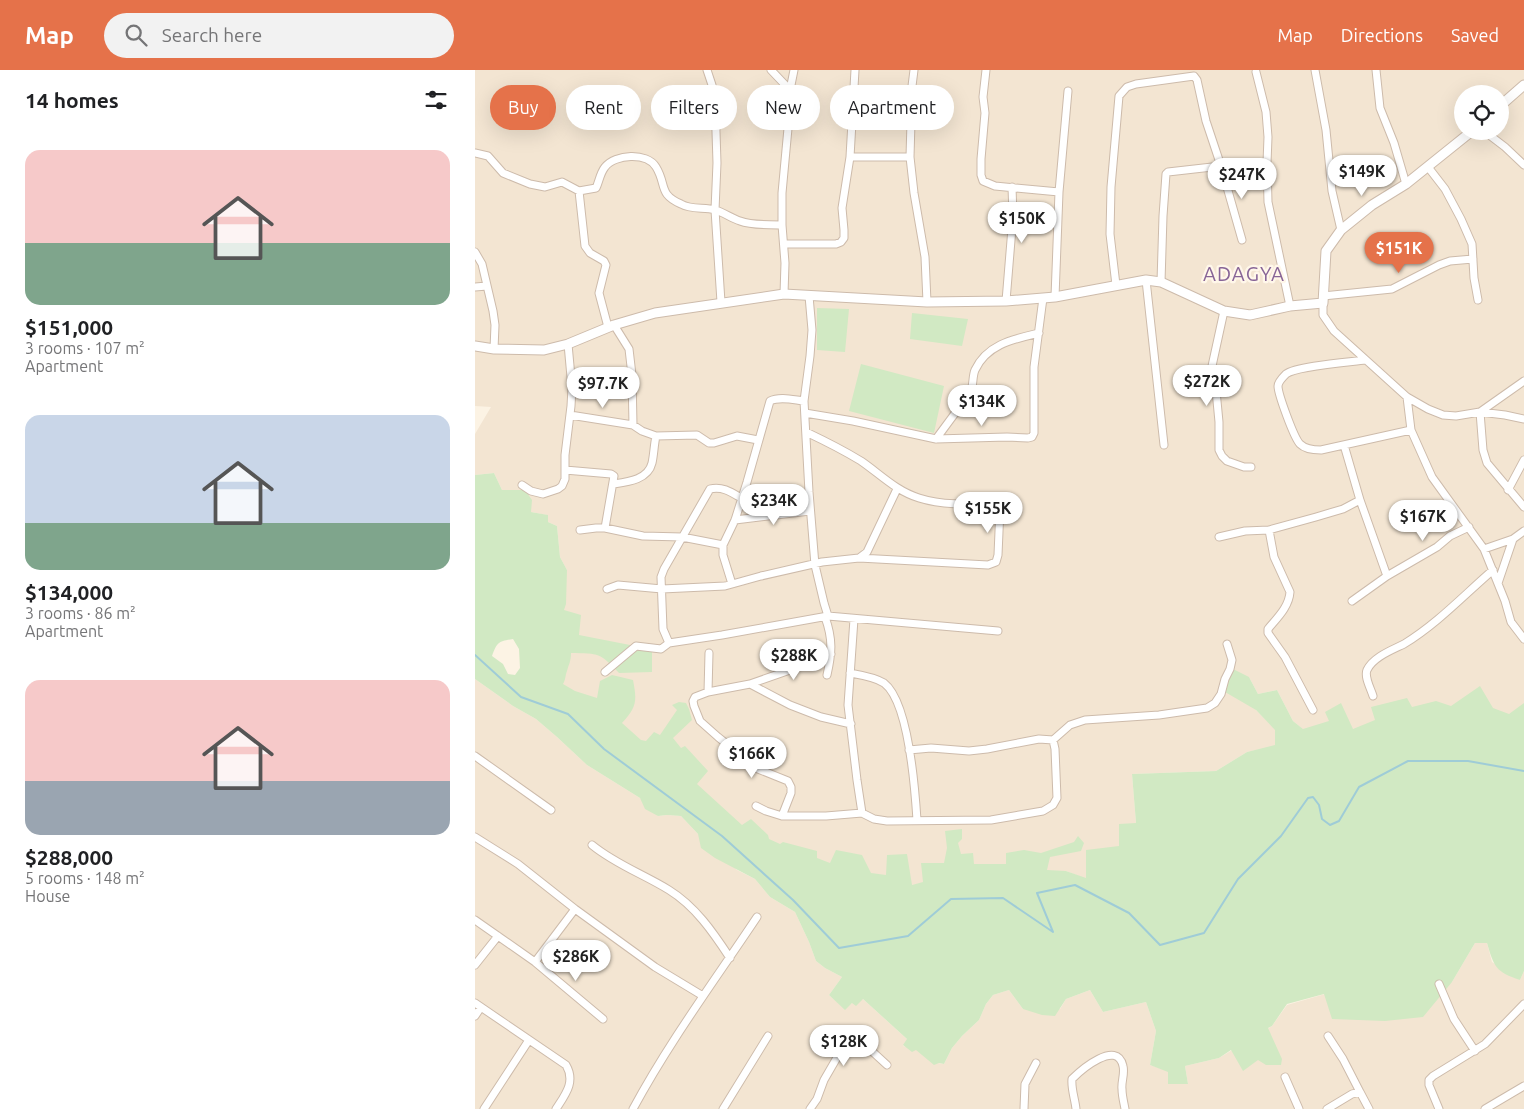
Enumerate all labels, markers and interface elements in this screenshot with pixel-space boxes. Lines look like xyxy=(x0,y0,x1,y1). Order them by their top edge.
search box xyxy=(104,13,454,58)
icon: search xyxy=(122,21,150,49)
text: Map xyxy=(25,22,74,49)
text: Search here xyxy=(162,24,262,46)
text: Map xyxy=(1277,25,1313,45)
text: Directions xyxy=(1341,25,1423,45)
text: Saved xyxy=(1451,25,1499,45)
chip: Buy xyxy=(490,85,556,130)
chip: Rent xyxy=(566,85,641,130)
chip: Filters xyxy=(651,85,737,130)
chip: New xyxy=(747,85,820,130)
chip: Apartment xyxy=(830,85,954,130)
map controls xyxy=(1454,85,1509,140)
button: locate xyxy=(1454,85,1509,140)
icon: filters xyxy=(422,86,450,114)
text: 14 homes xyxy=(25,88,119,112)
pin: $149K xyxy=(1327,154,1397,197)
pin: $247K xyxy=(1207,158,1277,200)
text: $149K xyxy=(1339,162,1385,180)
text: $247K xyxy=(1219,165,1265,183)
icon: home xyxy=(193,183,283,273)
pin: $150K xyxy=(987,202,1057,244)
text: $150K xyxy=(999,209,1045,227)
pin: $151K xyxy=(1364,232,1434,274)
text: $151K xyxy=(1376,239,1422,257)
district label: ADAGYA xyxy=(1203,262,1285,285)
text: $151,000 xyxy=(25,315,113,339)
text: 3 rooms · 107 m² xyxy=(25,339,145,357)
text: Apartment xyxy=(25,357,103,375)
pin: $272K xyxy=(1172,364,1242,407)
pin: $97.7K xyxy=(562,366,644,409)
text: $272K xyxy=(1184,372,1230,390)
text: $97.7K xyxy=(578,374,628,392)
pin: $134K xyxy=(947,384,1017,427)
text: $134K xyxy=(959,392,1005,410)
icon: home xyxy=(193,448,283,538)
pin: $234K xyxy=(739,484,809,526)
text: $234K xyxy=(751,491,797,509)
pin: $155K xyxy=(953,492,1023,534)
text: $155K xyxy=(965,499,1011,517)
pin: $167K xyxy=(1388,500,1458,542)
text: $167K xyxy=(1400,507,1446,525)
text: $134,000 xyxy=(25,580,113,604)
text: 3 rooms · 86 m² xyxy=(25,604,136,622)
text: Apartment xyxy=(25,622,103,640)
pin: $288K xyxy=(759,638,829,681)
text: $288K xyxy=(771,646,817,664)
icon: home xyxy=(193,713,283,803)
pin: $166K xyxy=(717,736,787,779)
text: $166K xyxy=(729,744,775,762)
text: $288,000 xyxy=(25,845,113,869)
text: 5 rooms · 148 m² xyxy=(25,869,145,887)
text: House xyxy=(25,887,70,905)
pin: $286K xyxy=(541,940,611,982)
text: $286K xyxy=(553,947,599,965)
pin: $128K xyxy=(809,1024,879,1067)
text: $128K xyxy=(821,1032,867,1050)

